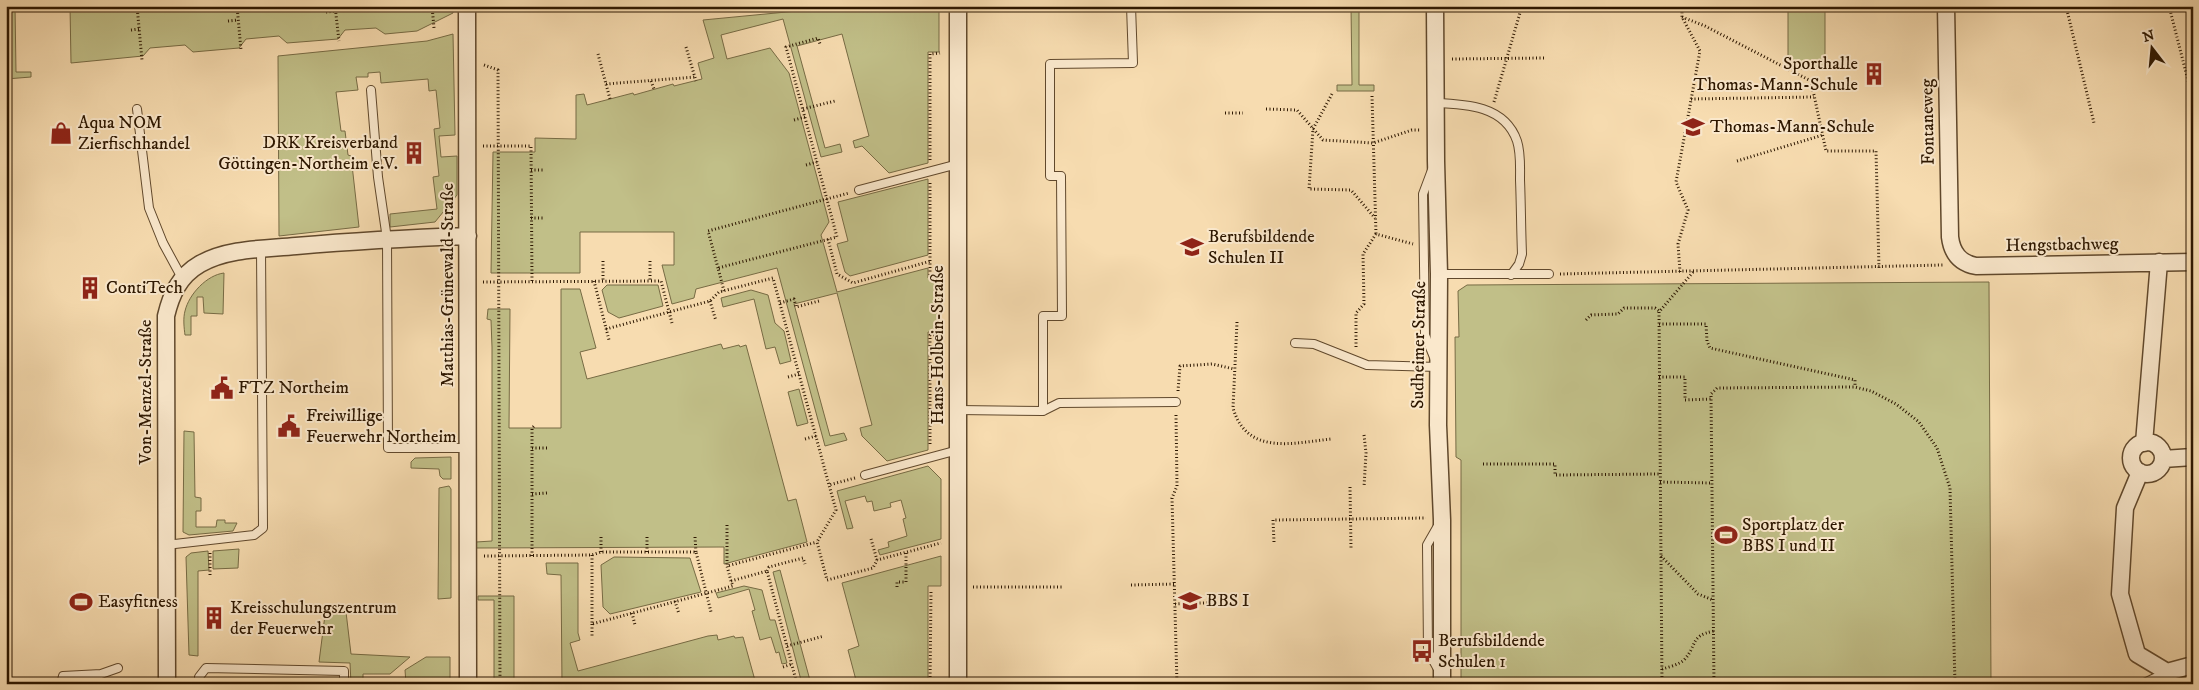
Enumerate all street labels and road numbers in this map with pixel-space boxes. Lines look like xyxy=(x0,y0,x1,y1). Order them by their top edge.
street label: Fontaneweg xyxy=(1916,78,1940,165)
street label: Matthias-Grünewald-Straße xyxy=(437,183,459,387)
street label: Hengstbachweg xyxy=(2005,233,2119,257)
street label: Hans-Holbein-Straße xyxy=(927,265,949,425)
street label: Sudheimer Straße xyxy=(1407,281,1431,409)
street label: Von-Menzel-Straße xyxy=(135,320,157,465)

